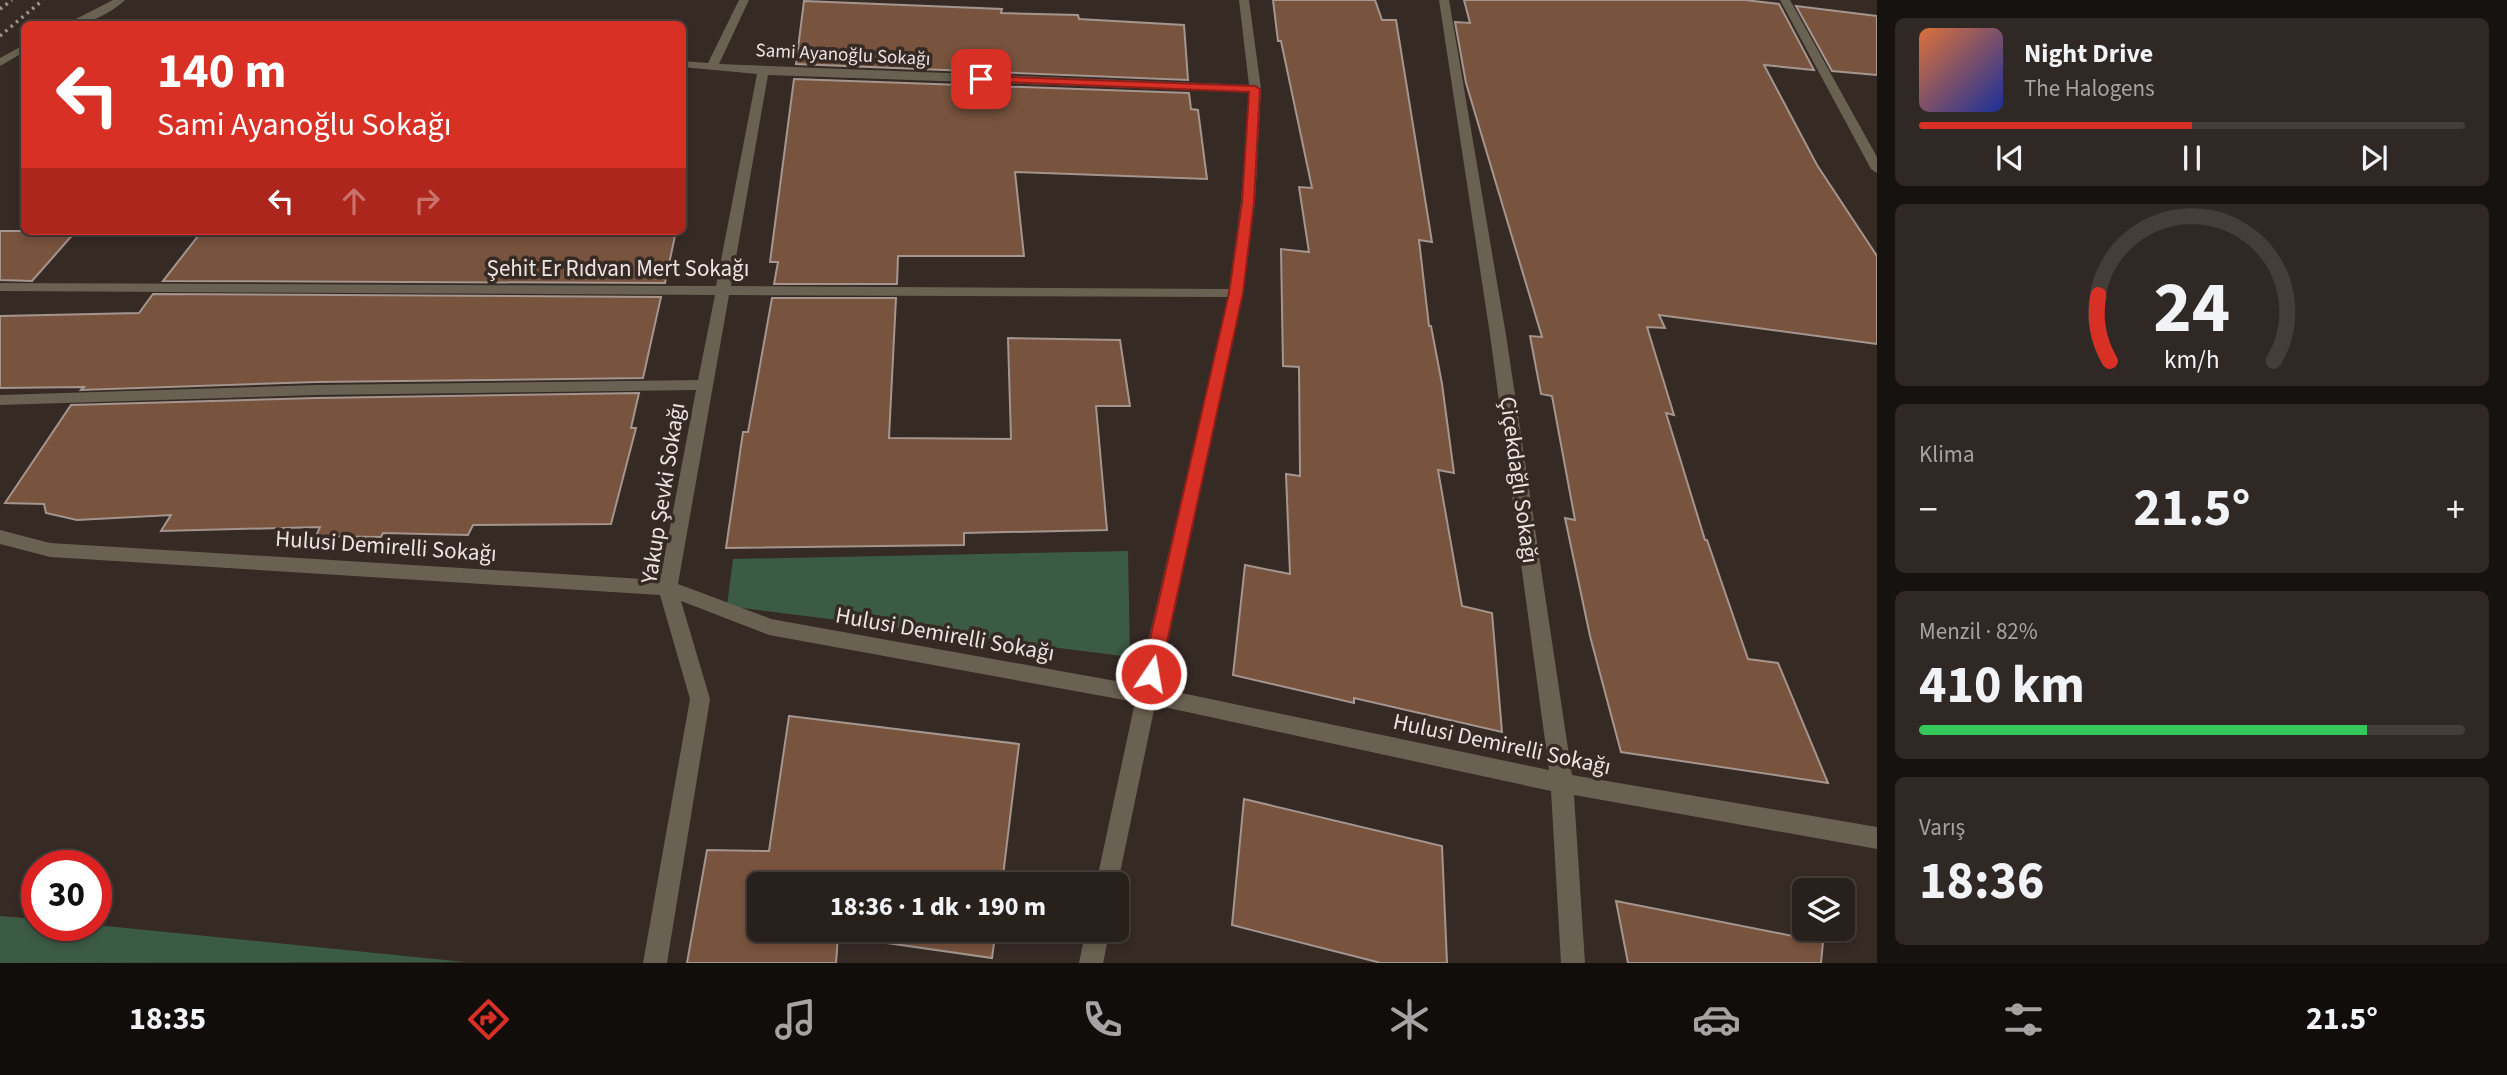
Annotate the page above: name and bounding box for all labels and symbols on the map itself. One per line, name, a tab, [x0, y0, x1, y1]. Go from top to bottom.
street label: Sami Ayanoğlu Sokağı	[755, 37, 931, 73]
pin	[951, 49, 1011, 109]
street label: Şehit Er Rıdvan Mert Sokağı	[487, 252, 749, 285]
street label: Çiçekdağlı Sokağı	[1491, 394, 1547, 566]
street label: Yakup Şevki Sokağı	[632, 400, 694, 587]
street label: Hulusi Demirelli Sokağı	[274, 522, 498, 570]
street label: Hulusi Demirelli Sokağı	[833, 598, 1057, 670]
position arrow	[1114, 637, 1188, 711]
street label: Hulusi Demirelli Sokağı	[1390, 705, 1614, 783]
speed limit sign: 30	[21, 850, 112, 941]

